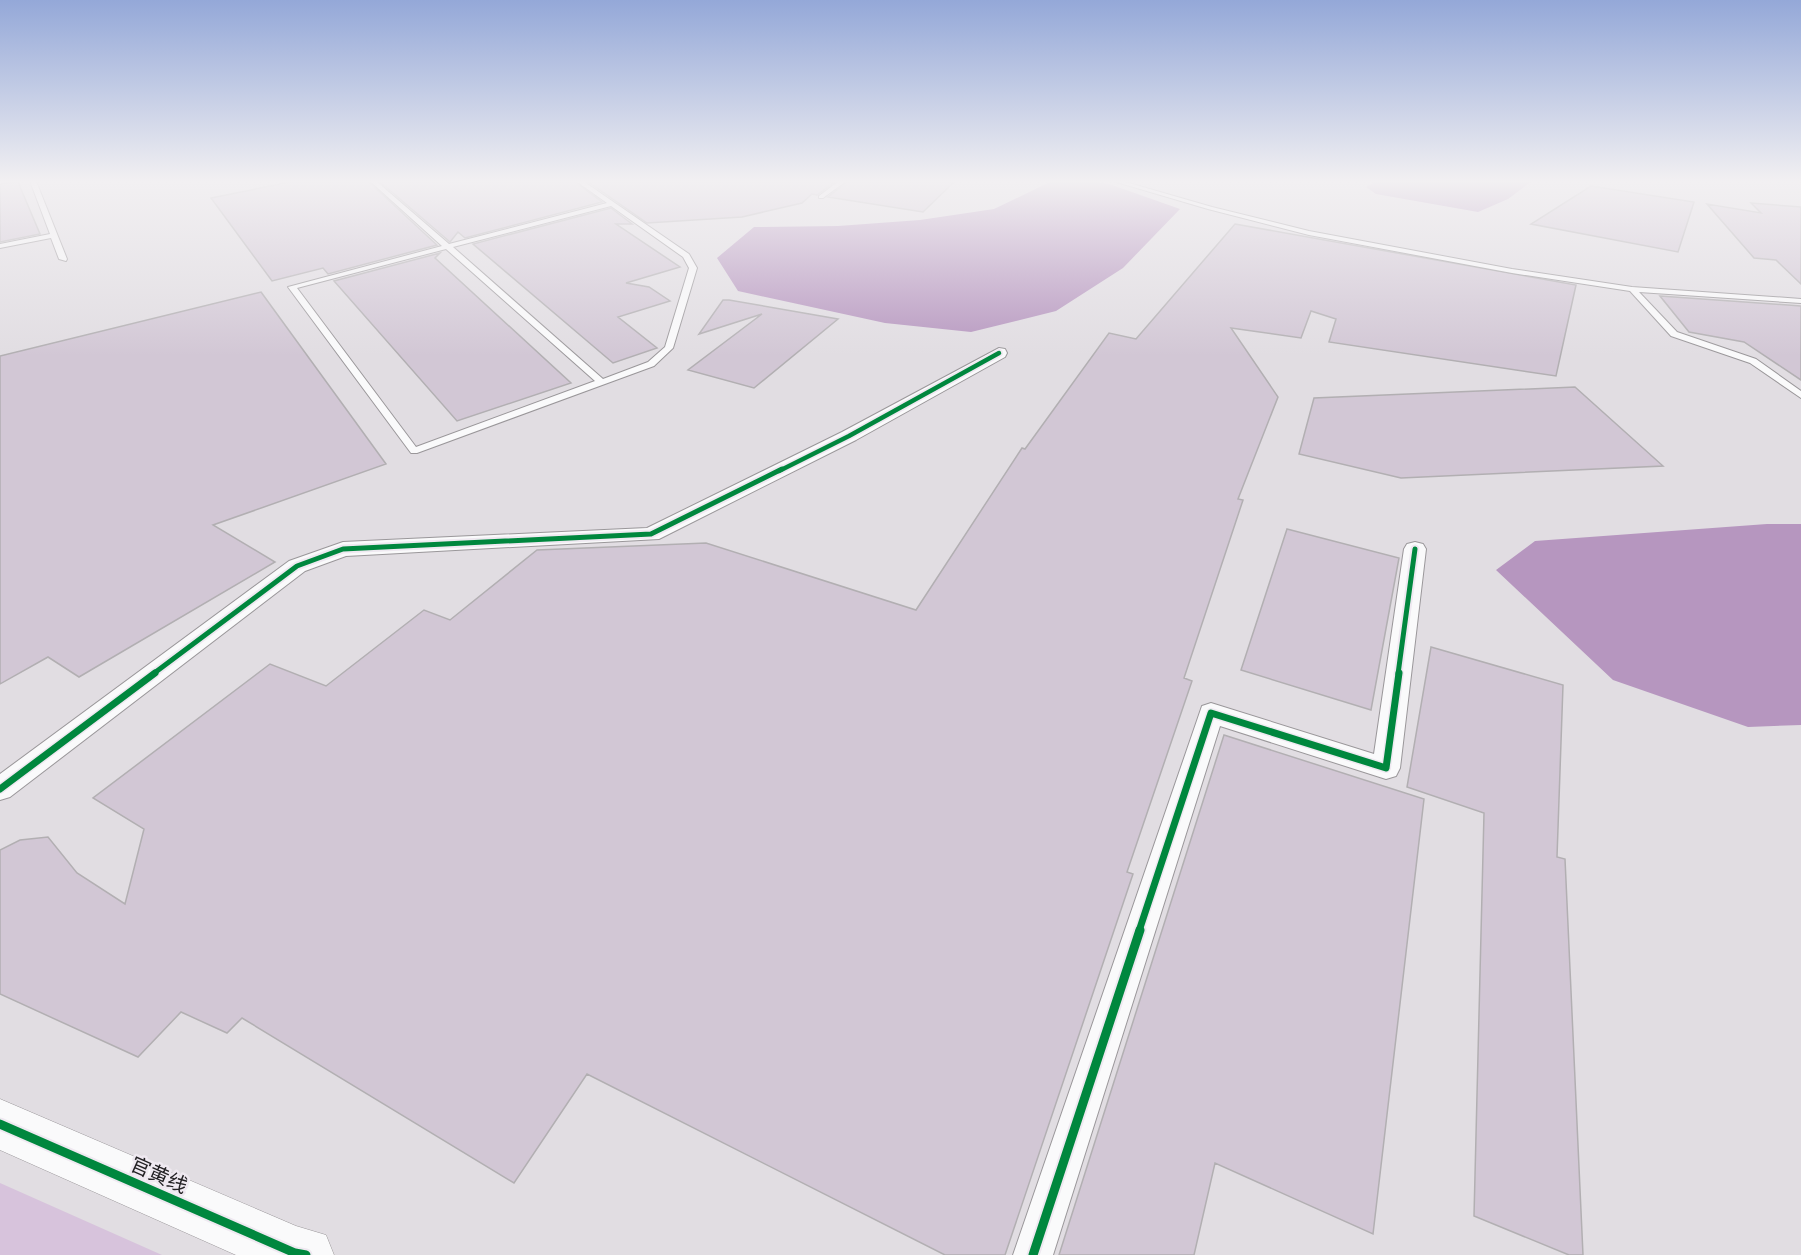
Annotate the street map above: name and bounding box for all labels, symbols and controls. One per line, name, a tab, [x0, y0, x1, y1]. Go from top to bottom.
street label: 官黄线	[127, 1152, 191, 1198]

